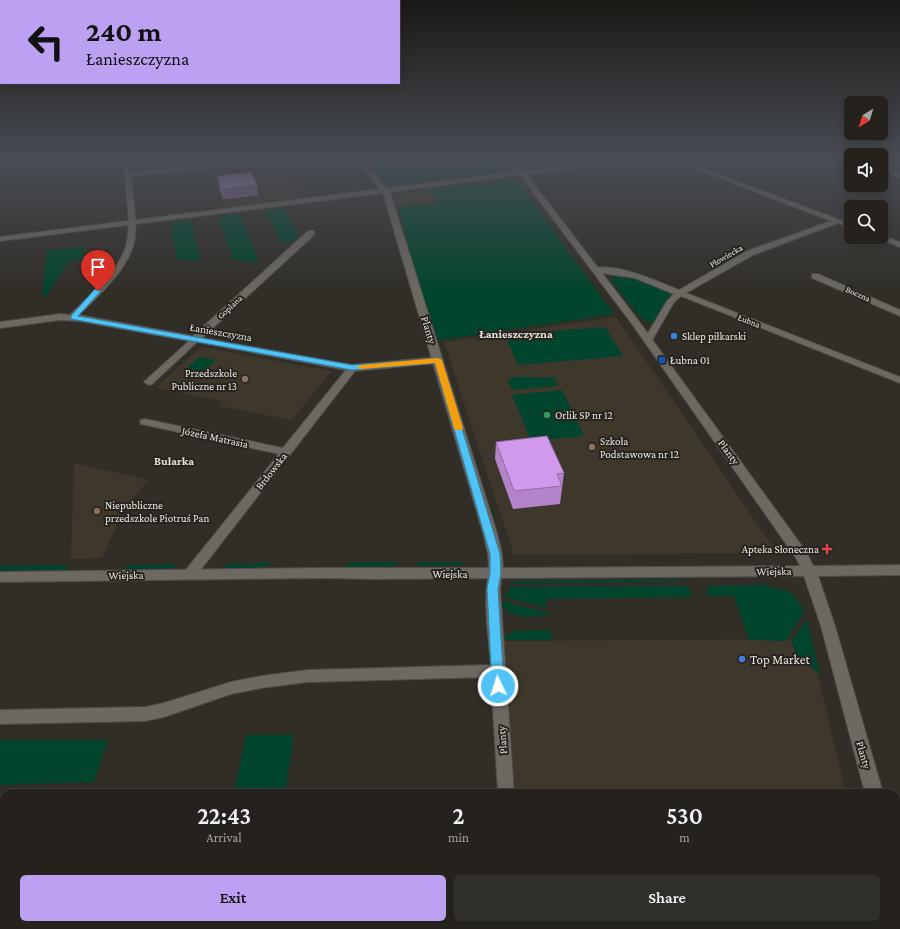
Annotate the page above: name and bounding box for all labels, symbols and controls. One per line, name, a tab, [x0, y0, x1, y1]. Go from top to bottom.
icon: left	[20, 16, 72, 68]
text: 240 m	[86, 16, 161, 47]
text: Łanieszczyzna	[86, 49, 189, 69]
north arrow	[844, 96, 888, 140]
map controls	[844, 96, 888, 244]
button: sound	[844, 148, 888, 192]
button: search	[844, 200, 888, 244]
street label: Płowiecka	[708, 243, 744, 269]
pin	[81, 250, 115, 291]
icon: arrive	[87, 256, 109, 278]
street label: Boczna	[844, 284, 872, 304]
street label: Goplana	[215, 293, 245, 321]
street label: Łubna	[737, 312, 761, 330]
street label: Planty	[418, 315, 439, 346]
street label: Łanieszczyzna	[189, 321, 253, 344]
district label: Łanieszczyzna	[479, 327, 553, 341]
place label: Sklep piłkarski	[682, 330, 746, 343]
marker: Sklep piłkarski	[669, 331, 679, 341]
place label: Łubna 01	[670, 354, 710, 366]
marker: Łubna 01	[657, 355, 667, 365]
place label: Przedszkole Publiczne nr 13	[171, 367, 237, 392]
marker: Przedszkole Publiczne nr 13	[240, 374, 250, 384]
place label: Orlik SP nr 12	[555, 409, 613, 421]
marker: Orlik SP nr 12	[542, 410, 552, 420]
street label: Józefa Matrasia	[180, 424, 249, 451]
place label: Szkoła Podstawowa nr 12	[600, 435, 679, 460]
street label: Planty	[715, 437, 743, 468]
marker: Szkoła Podstawowa nr 12	[587, 442, 597, 452]
street label: Brdowska	[253, 450, 289, 492]
district label: Bularka	[154, 454, 194, 468]
place label: Niepubliczne przedszkole Piotruś Pan	[105, 499, 209, 525]
marker: Niepubliczne przedszkole Piotruś Pan	[92, 506, 102, 516]
place label: Apteka Słoneczna	[742, 543, 819, 556]
marker: Apteka Słoneczna	[822, 544, 832, 554]
street label: Wiejska	[756, 565, 792, 578]
street label: Wiejska	[433, 568, 467, 581]
street label: Wiejska	[108, 569, 144, 582]
place label: Top Market	[750, 652, 810, 667]
marker: Top Market	[737, 654, 747, 664]
position arrow	[477, 665, 519, 707]
street label: Planty	[495, 725, 510, 754]
street label: Planty	[853, 740, 874, 771]
text: 22:43	[197, 802, 251, 829]
text: 2	[453, 802, 464, 829]
text: 530	[666, 802, 703, 829]
text: Arrival	[206, 830, 242, 845]
text: min	[448, 830, 469, 845]
text: m	[679, 830, 690, 845]
button: Exit	[20, 875, 446, 921]
button: Share	[454, 875, 880, 921]

